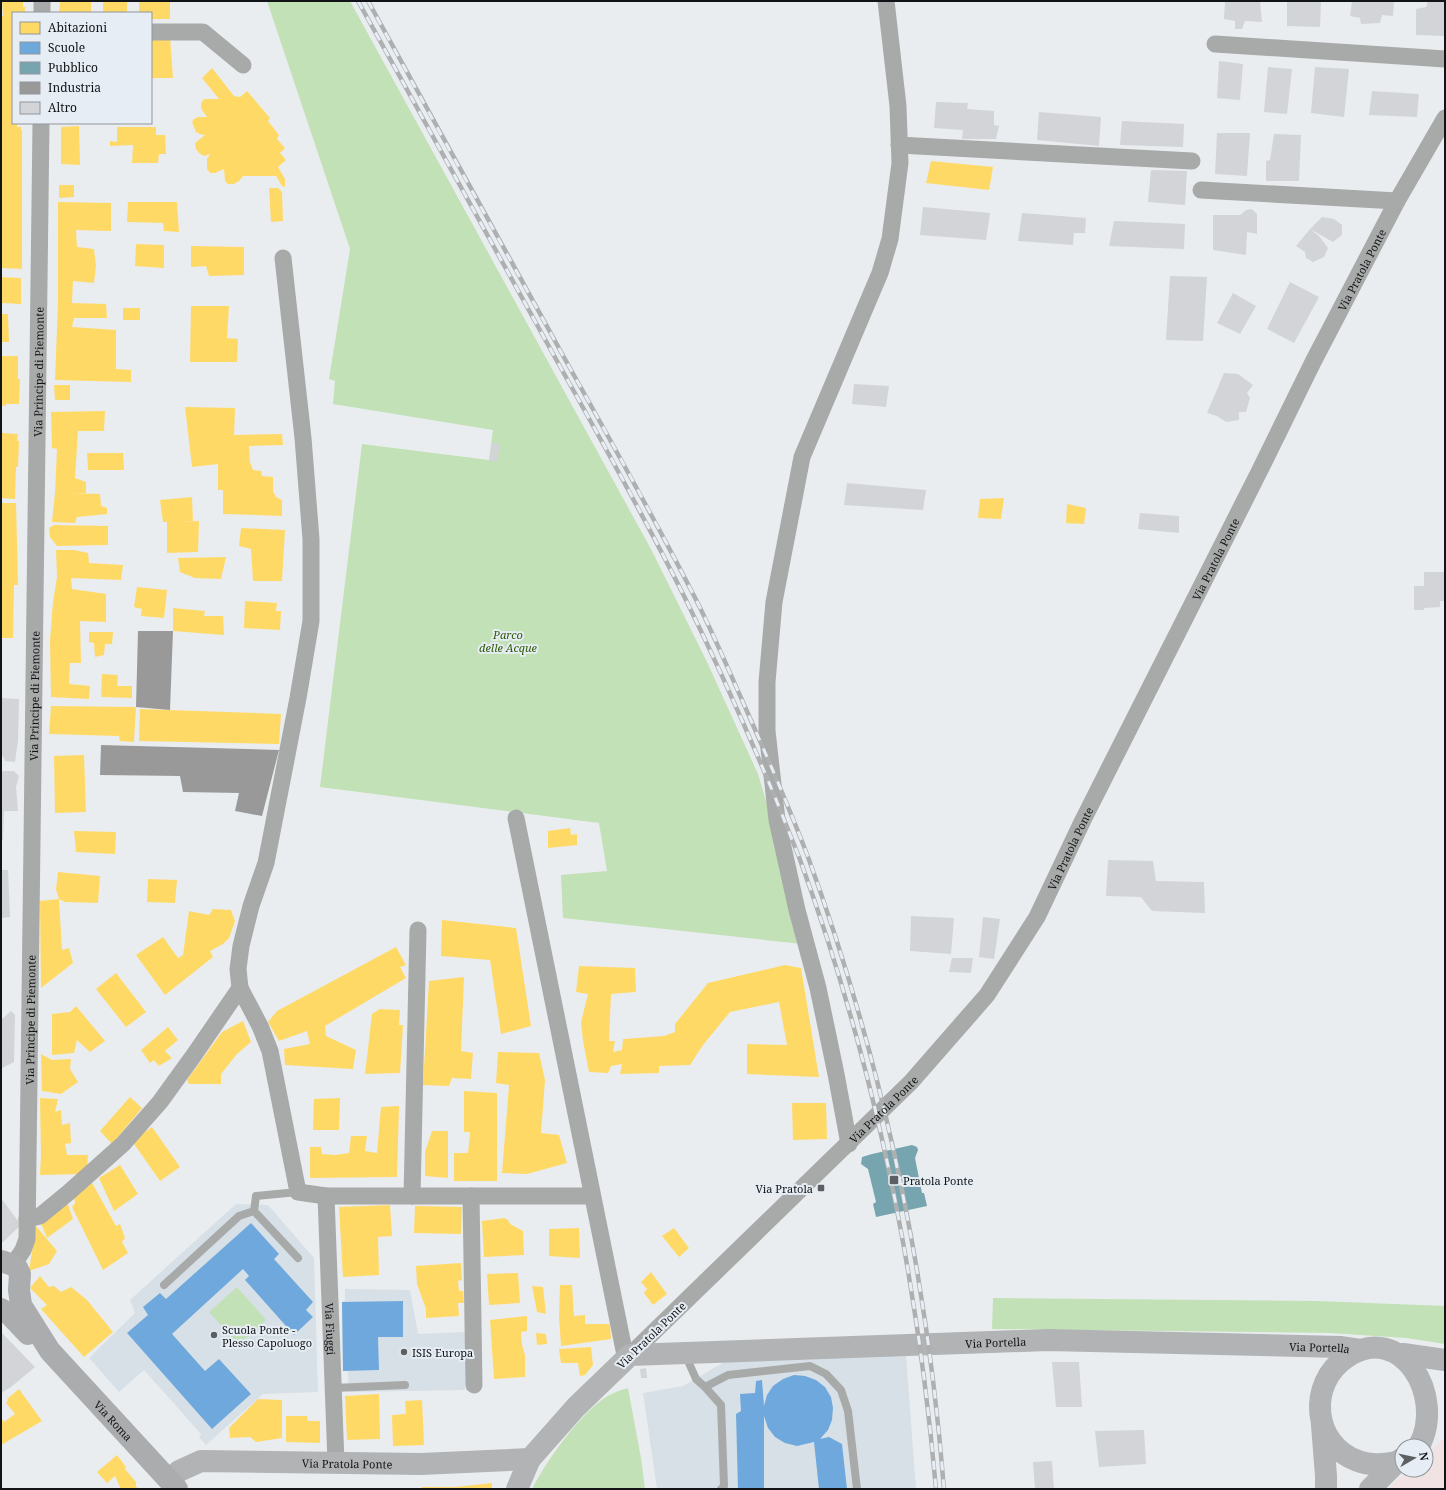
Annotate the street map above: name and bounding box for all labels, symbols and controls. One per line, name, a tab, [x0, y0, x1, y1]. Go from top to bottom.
legend	[12, 12, 152, 124]
text: Abitazioni	[48, 19, 107, 36]
text: Scuole	[48, 39, 85, 56]
text: Pubblico	[48, 59, 98, 76]
text: Industria	[48, 79, 101, 96]
text: Altro	[48, 99, 77, 116]
street label: Via Pratola Ponte	[1334, 226, 1389, 313]
street label: Via Principe di Piemonte	[30, 307, 46, 437]
street label: Via Pratola Ponte	[1188, 515, 1242, 603]
park label: Parco delle Acque	[479, 627, 537, 655]
street label: Via Principe di Piemonte	[26, 631, 42, 761]
street label: Via Pratola Ponte	[1043, 804, 1096, 892]
street label: Via Principe di Piemonte	[21, 955, 38, 1085]
street label: Via Pratola Ponte	[846, 1072, 921, 1146]
place label: Pratola Ponte	[903, 1173, 973, 1188]
marker: Pratola Ponte	[888, 1174, 900, 1186]
place label: Via Pratola	[755, 1181, 813, 1196]
marker: Via Pratola	[816, 1183, 826, 1193]
street label: Via Pratola Ponte	[613, 1298, 689, 1372]
street label: Via Fiuggi	[323, 1302, 339, 1356]
place label: Scuola Ponte - Plesso Capoluogo	[222, 1322, 312, 1350]
marker: Scuola Ponte - Plesso Capoluogo	[209, 1330, 219, 1340]
street label: Via Portella	[965, 1333, 1026, 1350]
street label: Via Portella	[1289, 1338, 1351, 1356]
place label: ISIS Europa	[412, 1345, 473, 1360]
marker: ISIS Europa	[399, 1347, 409, 1357]
street label: Via Roma	[91, 1397, 136, 1444]
north arrow	[1394, 1438, 1434, 1478]
text: N	[1416, 1451, 1433, 1462]
street label: Via Pratola Ponte	[302, 1455, 393, 1471]

